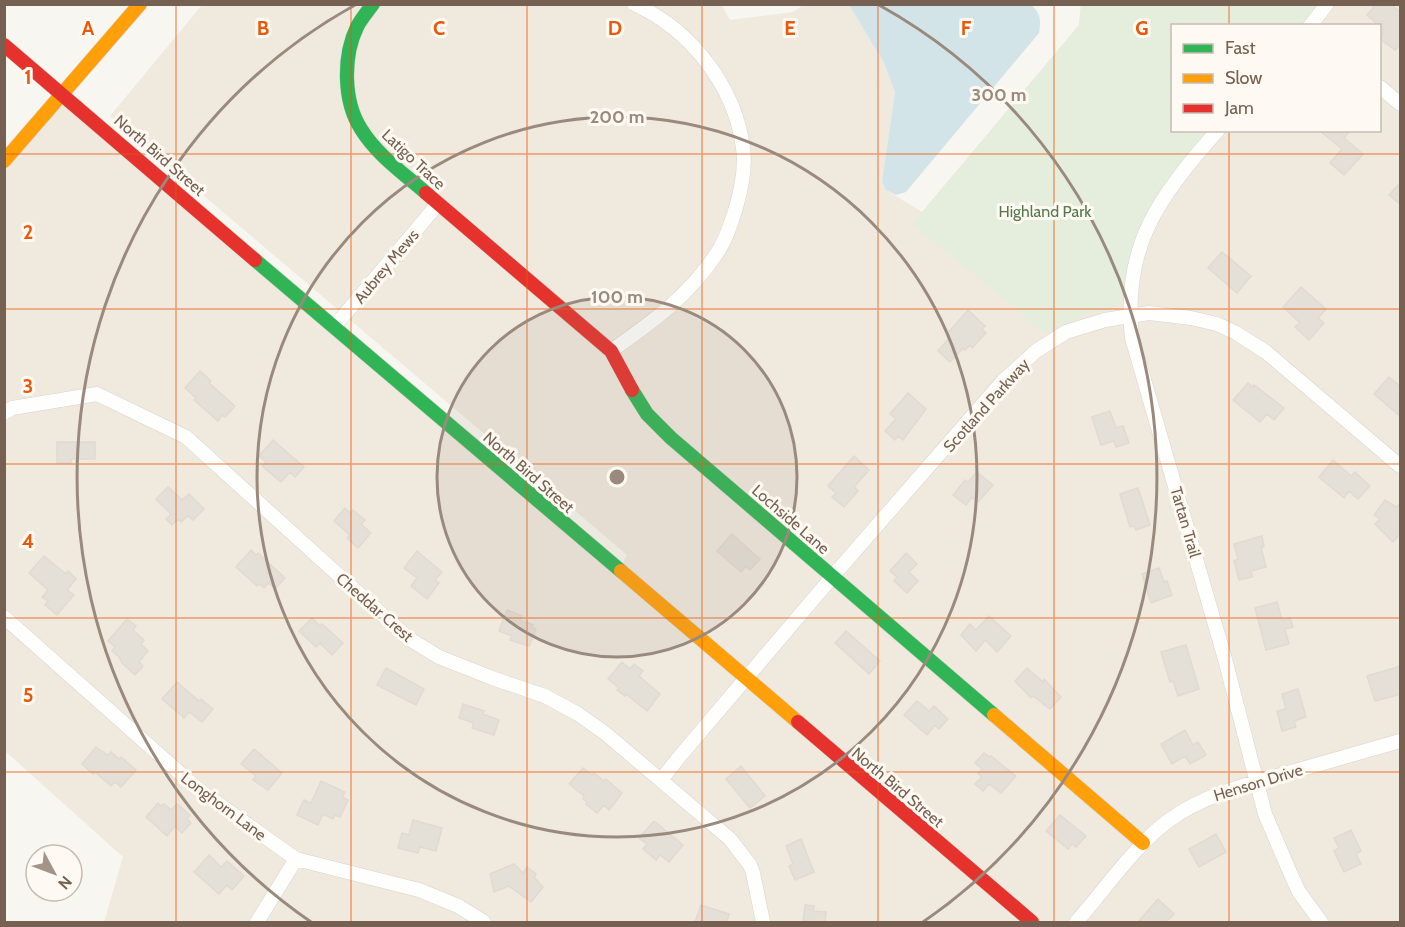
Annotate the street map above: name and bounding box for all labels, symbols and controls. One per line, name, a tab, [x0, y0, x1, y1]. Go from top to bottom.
text: A	[82, 16, 95, 40]
text: B	[257, 16, 269, 40]
text: C	[433, 16, 445, 40]
text: D	[608, 16, 622, 40]
text: E	[784, 16, 796, 40]
text: F	[961, 16, 972, 40]
text: G	[1135, 16, 1149, 40]
legend	[1171, 24, 1381, 132]
text: Fast	[1225, 37, 1256, 59]
text: 1	[24, 65, 32, 89]
text: Slow	[1225, 67, 1262, 89]
text: 300 m	[972, 84, 1026, 106]
text: Jam	[1224, 97, 1254, 119]
text: 200 m	[590, 106, 644, 128]
street label: North Bird Street	[110, 111, 209, 200]
street label: Latigo Trace	[378, 125, 449, 194]
park label: Highland Park	[999, 202, 1092, 221]
text: 2	[23, 220, 33, 244]
street label: Aubrey Mews	[350, 225, 423, 307]
text: 100 m	[591, 286, 643, 308]
street label: Scotland Parkway	[939, 355, 1033, 456]
text: 3	[23, 374, 33, 398]
street label: North Bird Street	[479, 428, 578, 517]
centre of rings	[607, 467, 627, 487]
street label: Lochside Lane	[748, 481, 833, 558]
street label: Tartan Trail	[1166, 485, 1205, 560]
text: 4	[22, 529, 34, 553]
street label: Cheddar Crest	[332, 569, 417, 646]
text: 5	[23, 683, 33, 707]
street label: North Bird Street	[848, 744, 948, 832]
street label: Henson Drive	[1211, 760, 1305, 805]
street label: Longhorn Lane	[177, 768, 270, 845]
north arrow	[24, 843, 84, 903]
text: N	[54, 872, 76, 893]

